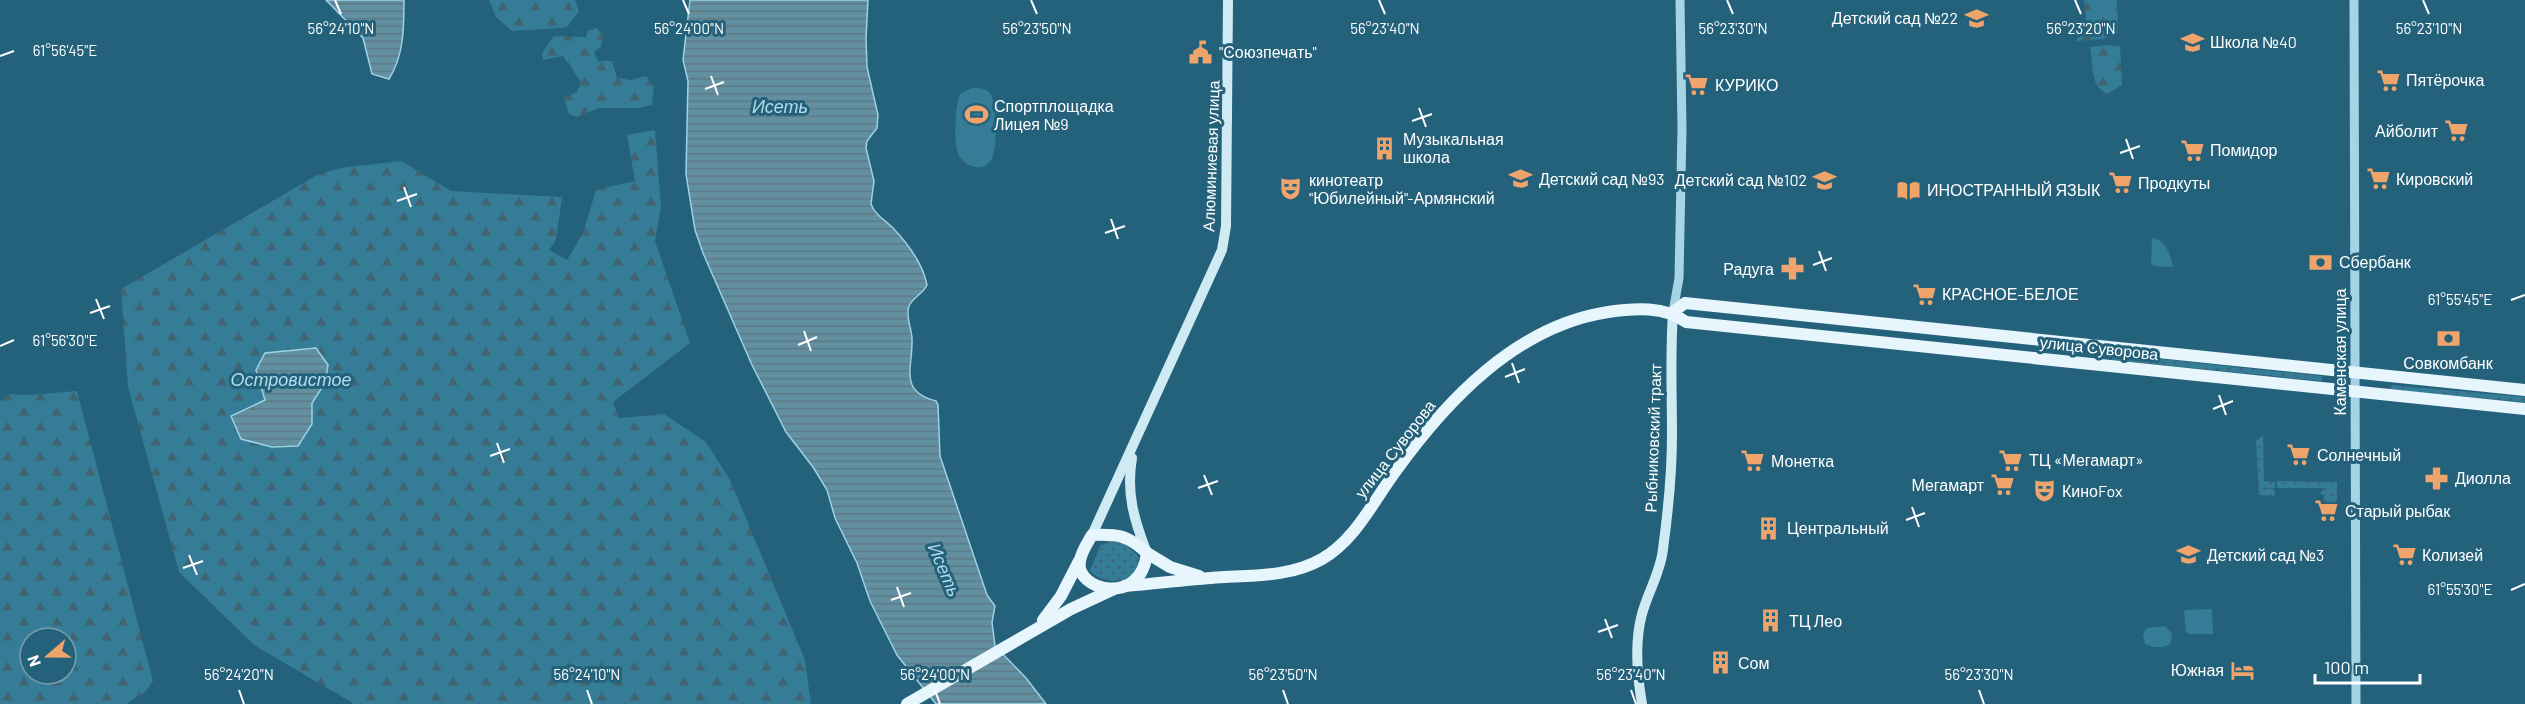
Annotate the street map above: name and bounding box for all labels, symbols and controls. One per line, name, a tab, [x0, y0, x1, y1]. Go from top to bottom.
school or university icon: Детский сад №22	[1963, 5, 1989, 31]
place label: Детский сад №22	[1832, 8, 1958, 27]
text: 56°24'10"N	[307, 19, 375, 37]
text: 56°24'00"N	[654, 19, 724, 37]
text: 56°23'50"N	[1002, 19, 1072, 37]
text: 56°23'40"N	[1350, 19, 1420, 37]
text: 56°23'30"N	[1698, 19, 1768, 37]
text: 56°23'20"N	[2046, 19, 2116, 37]
text: 56°23'10"N	[2396, 19, 2462, 37]
school or university icon: Школа №40	[2179, 29, 2205, 55]
place label: Школа №40	[2210, 32, 2297, 51]
public building icon: "Союзпечать"	[1188, 39, 1214, 65]
text: 61°56'45"E	[33, 41, 97, 59]
place label: "Союзпечать"	[1219, 42, 1317, 61]
supermarket icon: Пятёрочка	[2375, 67, 2401, 93]
place label: Пятёрочка	[2406, 70, 2485, 89]
supermarket icon: КУРИКО	[1684, 72, 1710, 98]
place label: КУРИКО	[1715, 75, 1778, 94]
street label: Алюминиевая улица	[1198, 80, 1223, 232]
water label: Исеть	[752, 95, 808, 117]
place label: Спортплощадка Лицея №9	[994, 96, 1114, 133]
sports icon: Спортплощадка Лицея №9	[963, 102, 989, 128]
supermarket icon: Айболит	[2443, 118, 2469, 144]
place label: Айболит	[2375, 121, 2439, 140]
place label: Музыкальная школа	[1403, 129, 1504, 166]
building icon: Музыкальная школа	[1372, 135, 1398, 161]
supermarket icon: Помидор	[2179, 137, 2205, 163]
place label: Помидор	[2210, 140, 2278, 159]
school or university icon: Детский сад №93	[1508, 166, 1534, 192]
supermarket icon: Кировский	[2365, 166, 2391, 192]
school or university icon: Детский сад №102	[1812, 167, 1838, 193]
place label: Детский сад №93	[1539, 169, 1665, 188]
place label: Кировский	[2396, 169, 2473, 188]
place label: кинотеатр "Юбилейный"-Армянский	[1309, 170, 1495, 207]
place label: Детский сад №102	[1675, 170, 1807, 189]
supermarket icon: Продкуты	[2107, 170, 2133, 196]
place label: Продкуты	[2138, 173, 2210, 192]
theatre icon: кинотеатр "Юбилейный"-Армянский	[1278, 176, 1304, 202]
library icon: ИНОСТРАННЫЙ ЯЗЫК	[1896, 177, 1922, 203]
place label: ИНОСТРАННЫЙ ЯЗЫК	[1927, 180, 2101, 199]
bank icon: Сбербанк	[2308, 249, 2334, 275]
place label: Сбербанк	[2339, 252, 2412, 271]
pharmacy icon: Радуга	[1779, 256, 1805, 282]
place label: Радуга	[1723, 259, 1774, 278]
supermarket icon: КРАСНОЕ-БЕЛОЕ	[1911, 281, 1937, 307]
place label: КРАСНОЕ-БЕЛОЕ	[1942, 284, 2079, 303]
street label: Каменская улица	[2330, 288, 2349, 416]
text: 61°55'45"E	[2428, 290, 2492, 308]
bank icon: Совкомбанк	[2435, 325, 2461, 351]
text: 61°56'30"E	[32, 331, 98, 349]
street label: улица Суворова	[2039, 332, 2159, 363]
place label: Совкомбанк	[2403, 353, 2494, 372]
street label: Рыбниковский тракт	[1640, 362, 1665, 513]
water label: Островистое	[230, 368, 352, 390]
street label: улица Суворова	[1350, 396, 1439, 501]
supermarket icon: Солнечный	[2286, 442, 2312, 468]
place label: Солнечный	[2317, 445, 2401, 464]
supermarket icon: ТЦ «Мегамарт»	[1998, 447, 2024, 473]
supermarket icon: Монетка	[1740, 448, 1766, 474]
place label: ТЦ «Мегамарт»	[2029, 450, 2144, 469]
place label: Монетка	[1771, 451, 1834, 470]
pharmacy icon: Диолла	[2424, 465, 2450, 491]
place label: Диолла	[2455, 468, 2511, 487]
supermarket icon: Мегамарт	[1989, 472, 2015, 498]
place label: Мегамарт	[1911, 475, 1985, 494]
theatre icon: КиноFox	[2031, 478, 2057, 504]
place label: КиноFox	[2062, 481, 2123, 500]
supermarket icon: Старый рыбак	[2314, 498, 2340, 524]
place label: Старый рыбак	[2345, 501, 2451, 520]
building icon: Центральный	[1756, 515, 1782, 541]
place label: Центральный	[1787, 518, 1889, 537]
water label: Исеть	[924, 539, 966, 600]
school or university icon: Детский сад №3	[2176, 542, 2202, 568]
supermarket icon: Колизей	[2391, 542, 2417, 568]
place label: Детский сад №3	[2207, 545, 2324, 564]
place label: Колизей	[2422, 545, 2483, 564]
text: 61°55'30"E	[2427, 580, 2493, 598]
building icon: ТЦ Лео	[1758, 608, 1784, 634]
place label: ТЦ Лео	[1789, 611, 1842, 630]
north arrow	[18, 626, 78, 686]
scale bar	[2315, 647, 2420, 685]
building icon: Сом	[1707, 650, 1733, 676]
text: N	[23, 653, 44, 670]
place label: Сом	[1738, 653, 1769, 672]
text: 100 m	[2324, 656, 2369, 678]
hotel icon: Южная	[2229, 657, 2255, 683]
place label: Южная	[2171, 660, 2224, 679]
text: 56°24'20"N	[204, 665, 274, 683]
text: 56°24'10"N	[553, 665, 621, 683]
text: 56°24'00"N	[900, 665, 970, 683]
text: 56°23'50"N	[1248, 665, 1318, 683]
text: 56°23'40"N	[1596, 665, 1666, 683]
text: 56°23'30"N	[1944, 665, 2014, 683]

